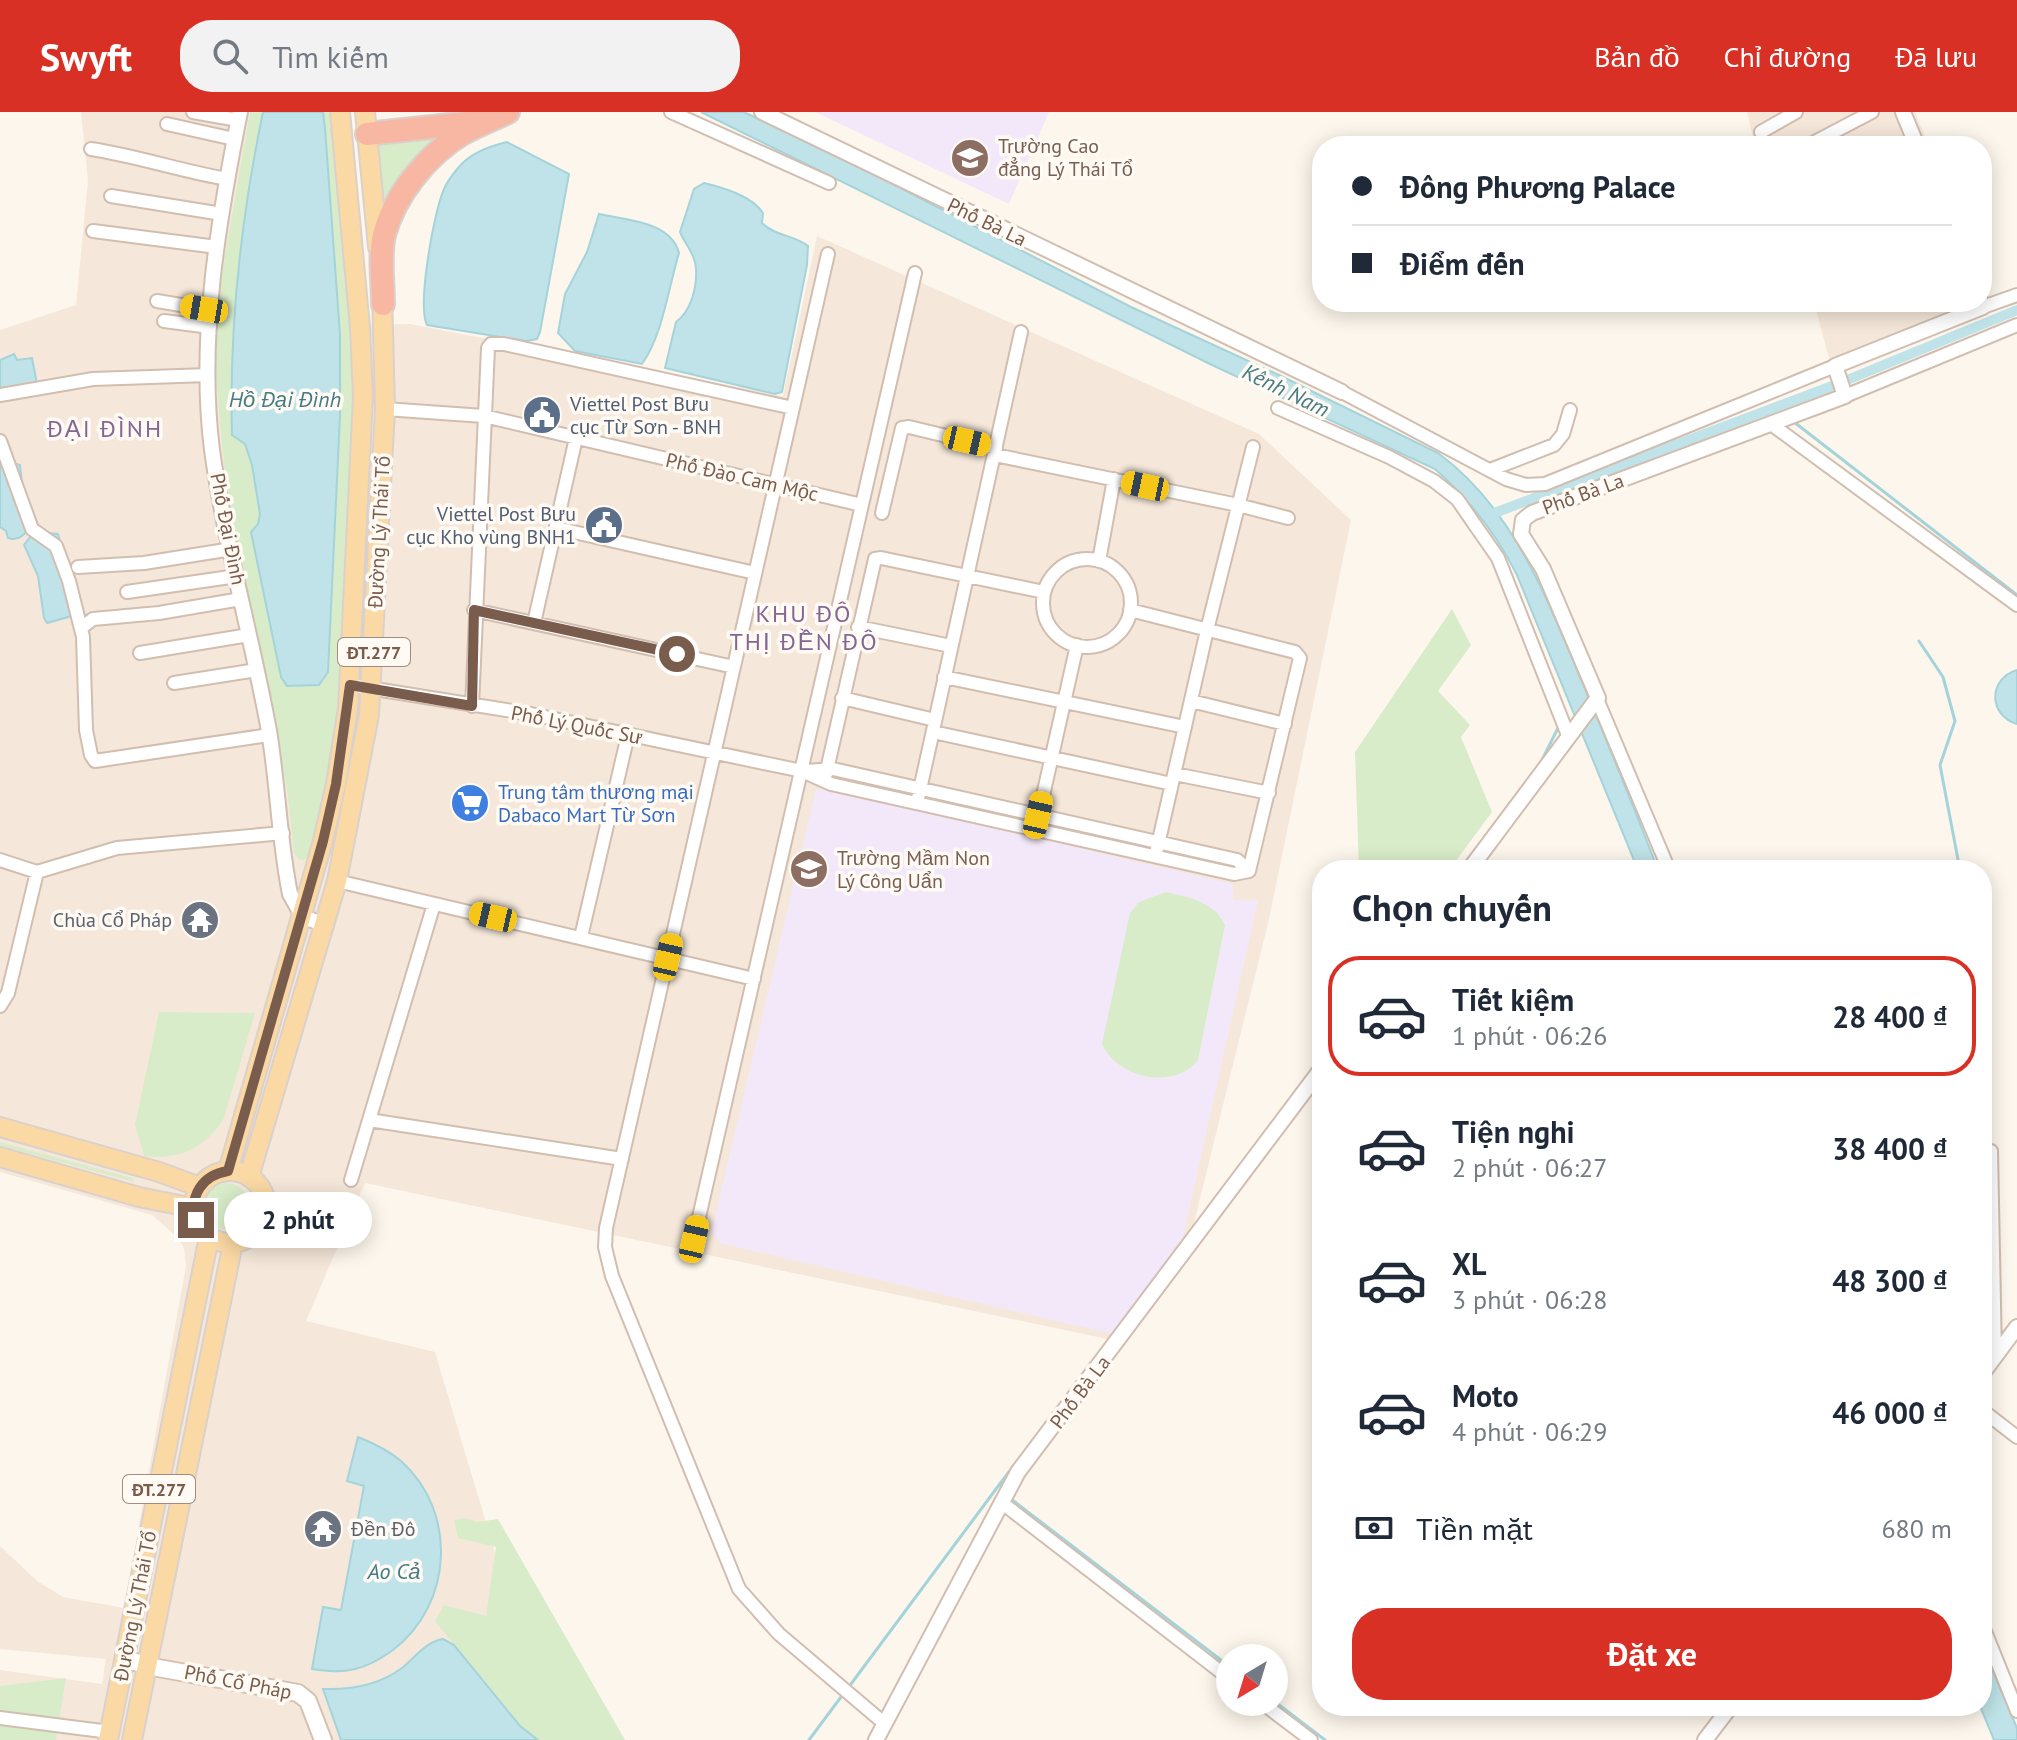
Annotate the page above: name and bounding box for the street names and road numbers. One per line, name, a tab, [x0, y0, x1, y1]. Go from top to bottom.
street label: Phố Bà La	[943, 192, 1031, 252]
street label: Phố Đào Cam Mộc	[663, 447, 821, 507]
street label: Đường Lý Thái Tổ	[362, 455, 396, 610]
street label: Phố Bà La	[1539, 467, 1627, 521]
street label: Phố Đại Đình	[204, 471, 252, 587]
road number: ĐT.277	[338, 638, 410, 666]
street label: Phố Lý Quốc Sư	[509, 699, 645, 751]
street label: Phố Bà La	[1044, 1350, 1116, 1434]
road number: ĐT.277	[123, 1475, 195, 1503]
street label: Đường Lý Thái Tổ	[107, 1529, 162, 1684]
street label: Phố Cổ Pháp	[182, 1659, 294, 1705]

